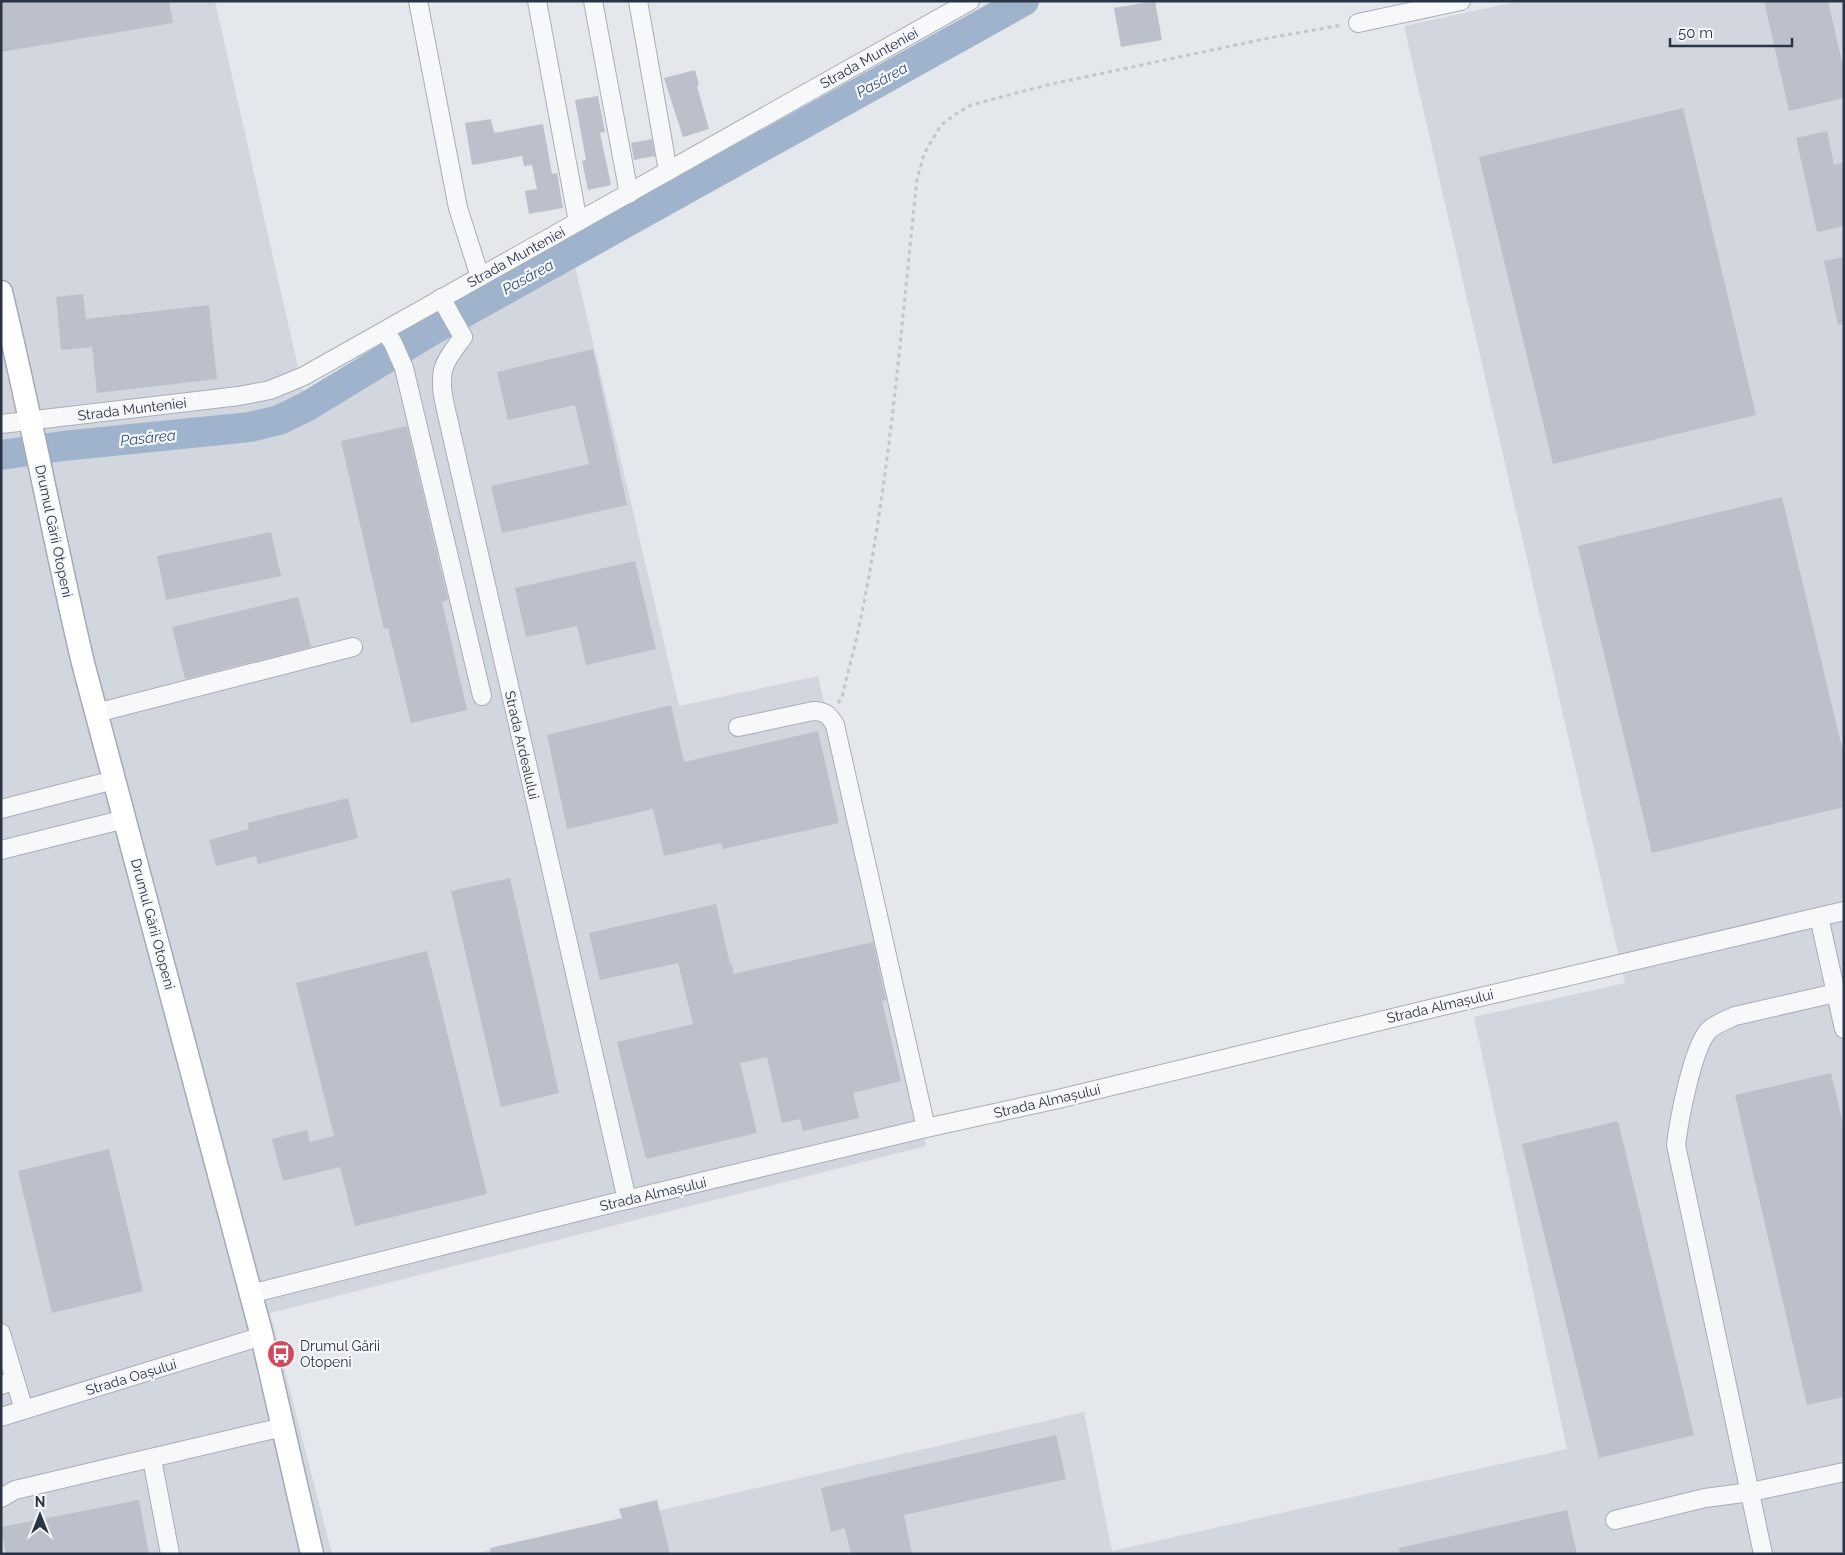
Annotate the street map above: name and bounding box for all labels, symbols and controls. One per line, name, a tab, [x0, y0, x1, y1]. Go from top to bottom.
scale bar	[1670, 15, 1792, 47]
street label: Strada Munteniei	[817, 24, 921, 92]
text: 50 m	[1678, 24, 1713, 42]
water label: Pasărea	[853, 59, 911, 101]
street label: Strada Munteniei	[464, 223, 568, 291]
water label: Pasărea	[499, 256, 557, 298]
street label: Strada Munteniei	[77, 394, 187, 424]
water label: Pasărea	[119, 426, 177, 450]
street label: Drumul Gării Otopeni	[32, 463, 76, 599]
street label: Strada Ardealului	[502, 689, 542, 801]
street label: Drumul Gării Otopeni	[128, 857, 178, 991]
street label: Strada Almașului	[1385, 986, 1495, 1026]
street label: Strada Almașului	[992, 1081, 1102, 1121]
street label: Strada Almașului	[598, 1174, 708, 1214]
place label: Drumul Gării Otopeni	[300, 1338, 380, 1370]
bus stop icon: Drumul Gării Otopeni	[266, 1339, 296, 1369]
street label: Strada Oașului	[84, 1356, 178, 1398]
north arrow	[15, 1490, 65, 1540]
text: N	[35, 1494, 45, 1510]

